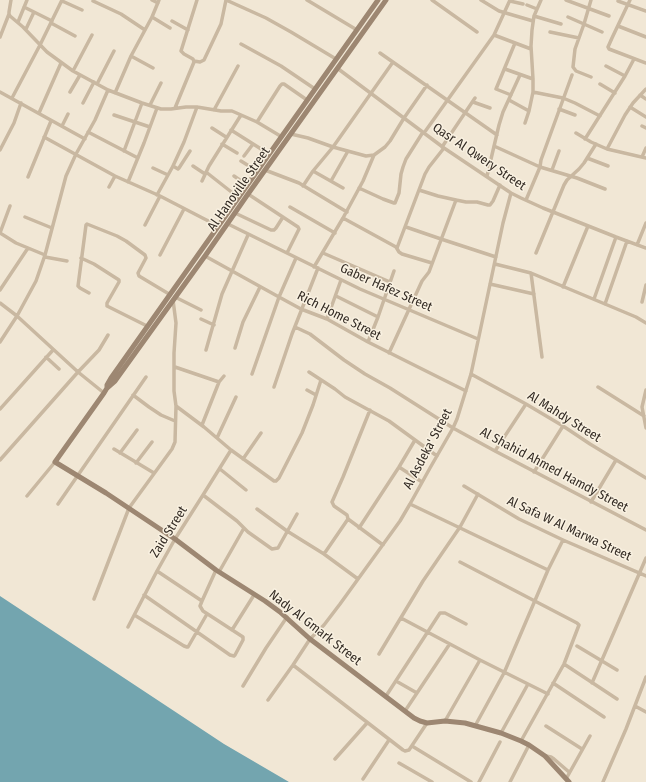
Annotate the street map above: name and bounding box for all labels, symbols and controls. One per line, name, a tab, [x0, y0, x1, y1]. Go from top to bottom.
street label: Qasr Al Qwery Street	[429, 120, 529, 194]
street label: Al Hanoville Street	[204, 144, 274, 234]
street label: Gaber Hafez Street	[337, 261, 435, 315]
street label: Rich Home Street	[294, 288, 384, 344]
street label: Al Mahdy Street	[524, 388, 604, 446]
street label: Al Asdeka' Street	[400, 406, 456, 492]
street label: Al Shahid Ahmed Hamdy Street	[477, 424, 631, 516]
street label: Al Safa W Al Marwa Street	[504, 493, 634, 565]
street label: Zaid Street	[147, 503, 191, 561]
street label: Nady Al Gmark Street	[266, 587, 364, 669]

